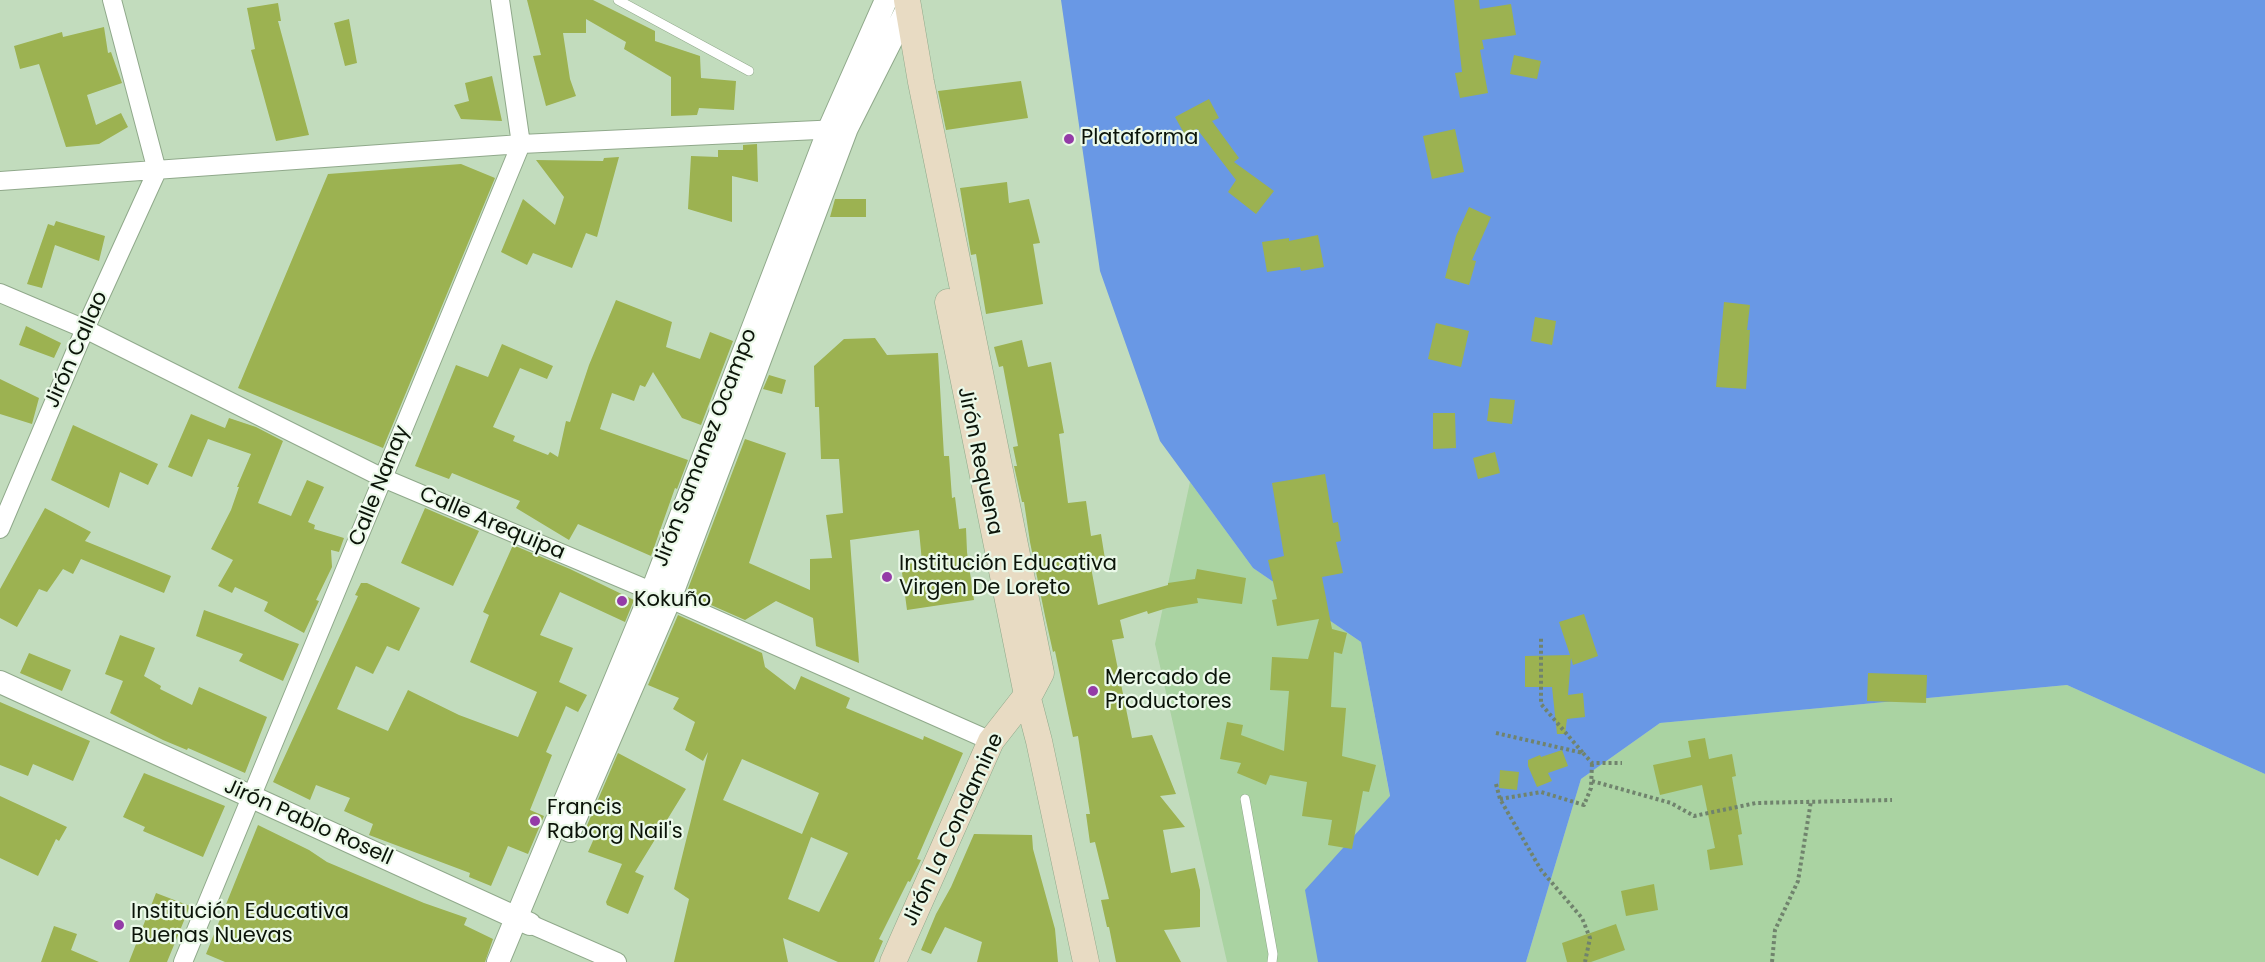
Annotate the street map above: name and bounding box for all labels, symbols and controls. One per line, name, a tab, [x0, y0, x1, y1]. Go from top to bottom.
place label: Plataforma	[1081, 126, 1198, 152]
marker: Plataforma	[1062, 132, 1076, 146]
street label: Jirón Callao	[40, 288, 114, 412]
street label: Jirón Samanez Ocampo	[649, 325, 763, 571]
street label: Jirón Requena	[951, 385, 1007, 537]
street label: Calle Nanay	[344, 422, 416, 550]
street label: Calle Arequipa	[415, 482, 569, 566]
place label: Institución Educativa Virgen De Loreto	[899, 552, 1117, 602]
marker: Institución Educativa Virgen De Loreto	[880, 570, 894, 584]
place label: Kokuño	[634, 588, 711, 614]
marker: Kokuño	[615, 594, 629, 608]
place label: Mercado de Productores	[1105, 666, 1232, 716]
marker: Mercado de Productores	[1086, 684, 1100, 698]
street label: Jirón La Condamine	[898, 729, 1010, 931]
street label: Jirón Pablo Rosell	[220, 774, 396, 872]
place label: Francis Raborg Nail's	[547, 796, 683, 846]
marker: Francis Raborg Nail's	[528, 814, 542, 828]
place label: Institución Educativa Buenas Nuevas	[131, 900, 349, 950]
marker: Institución Educativa Buenas Nuevas	[112, 918, 126, 932]

